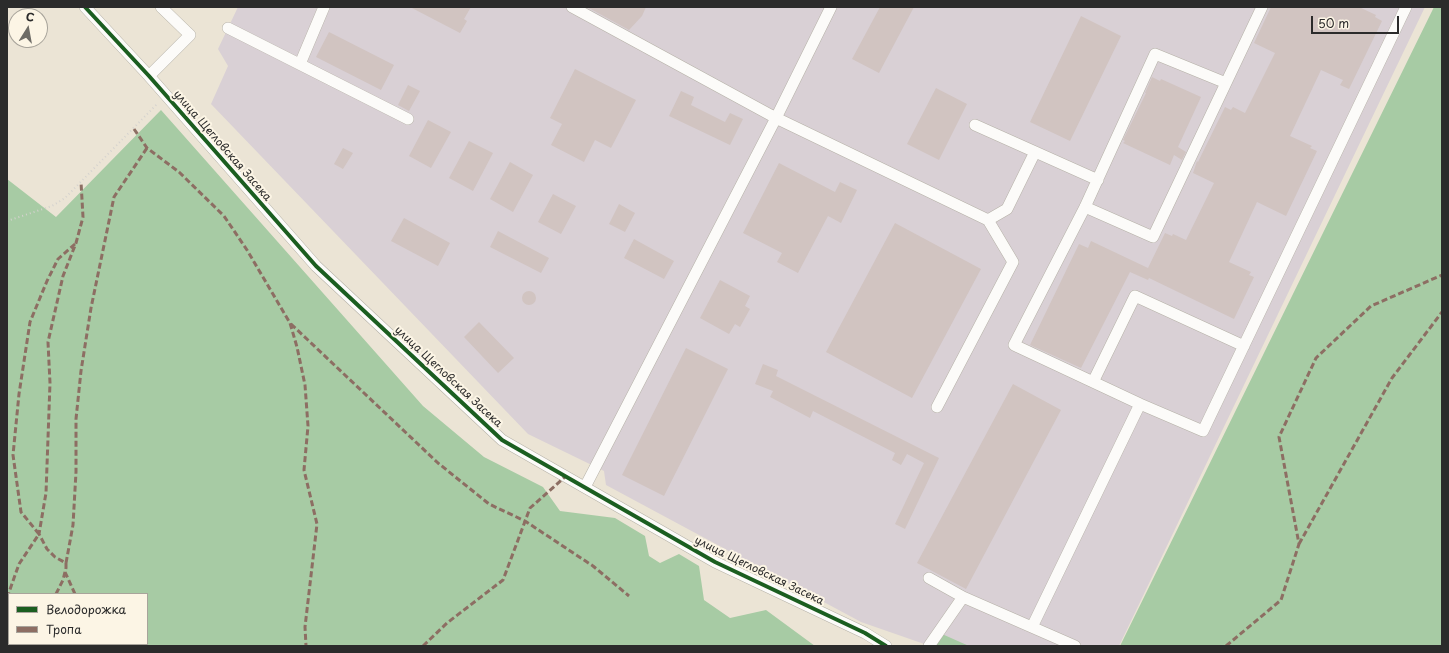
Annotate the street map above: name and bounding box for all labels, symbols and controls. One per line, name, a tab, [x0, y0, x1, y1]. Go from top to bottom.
north arrow	[8, 8, 48, 48]
text: С	[25, 8, 36, 26]
scale bar	[1313, 8, 1401, 34]
text: 50 m	[1318, 14, 1349, 32]
street label: улица Щегловская Засека	[170, 88, 274, 204]
street label: улица Щегловская Засека	[391, 324, 505, 430]
street label: улица Щегловская Засека	[692, 534, 826, 608]
legend	[8, 593, 148, 645]
text: Велодорожка	[46, 600, 126, 618]
text: Тропа	[46, 620, 82, 638]

